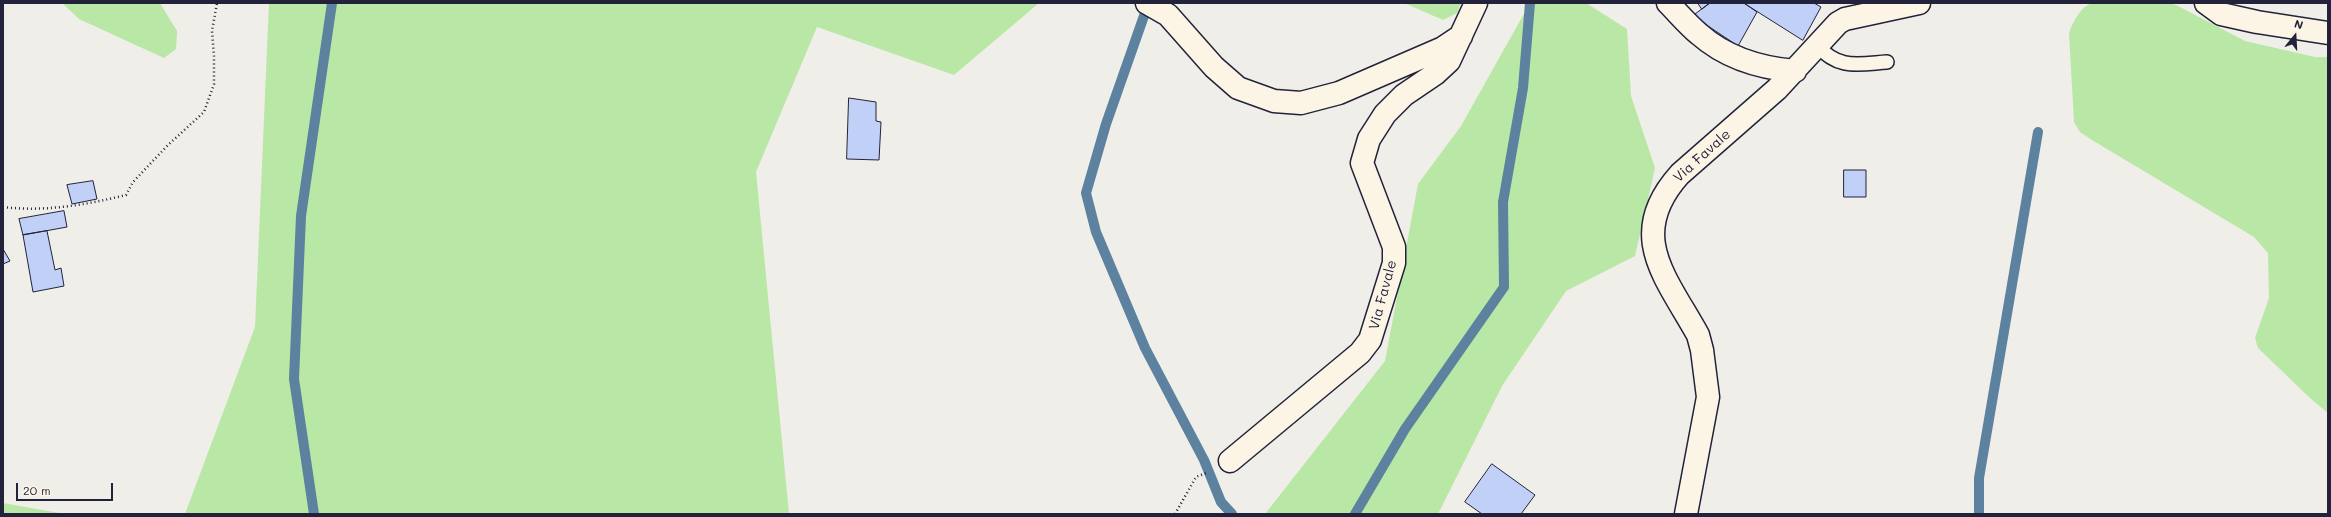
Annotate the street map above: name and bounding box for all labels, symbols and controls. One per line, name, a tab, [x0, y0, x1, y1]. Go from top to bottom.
north arrow	[2275, 16, 2315, 56]
text: N	[2293, 16, 2305, 33]
street label: Via Favale	[1670, 126, 1734, 186]
street label: Via Favale	[1366, 258, 1400, 332]
scale bar	[18, 475, 115, 501]
text: 20 m	[23, 482, 51, 498]

